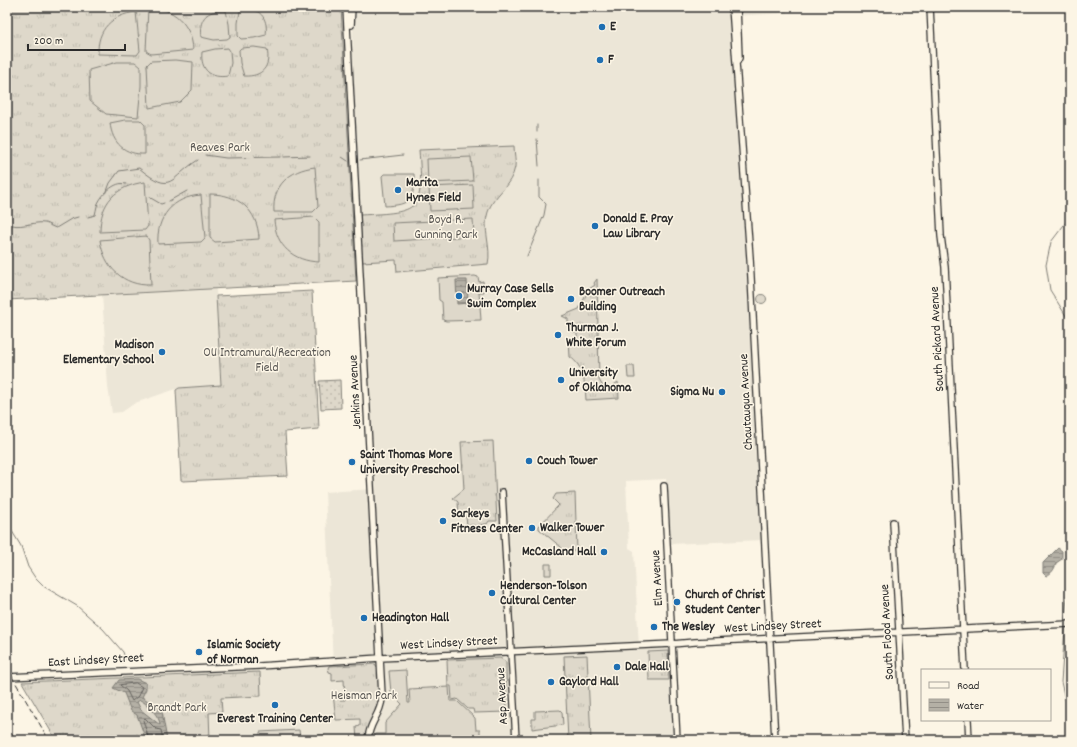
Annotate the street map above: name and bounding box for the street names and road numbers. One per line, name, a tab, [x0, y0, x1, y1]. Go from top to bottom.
street label: South Pickard Avenue	[926, 286, 950, 392]
street label: Chautauqua Avenue	[735, 353, 759, 451]
street label: Jenkins Avenue	[345, 354, 367, 430]
street label: Elm Avenue	[647, 549, 669, 607]
street label: South Flood Avenue	[876, 583, 900, 680]
street label: West Lindsey Street	[724, 615, 822, 639]
street label: West Lindsey Street	[400, 632, 498, 656]
street label: East Lindsey Street	[48, 649, 145, 673]
street label: Asp Avenue	[492, 667, 514, 725]

